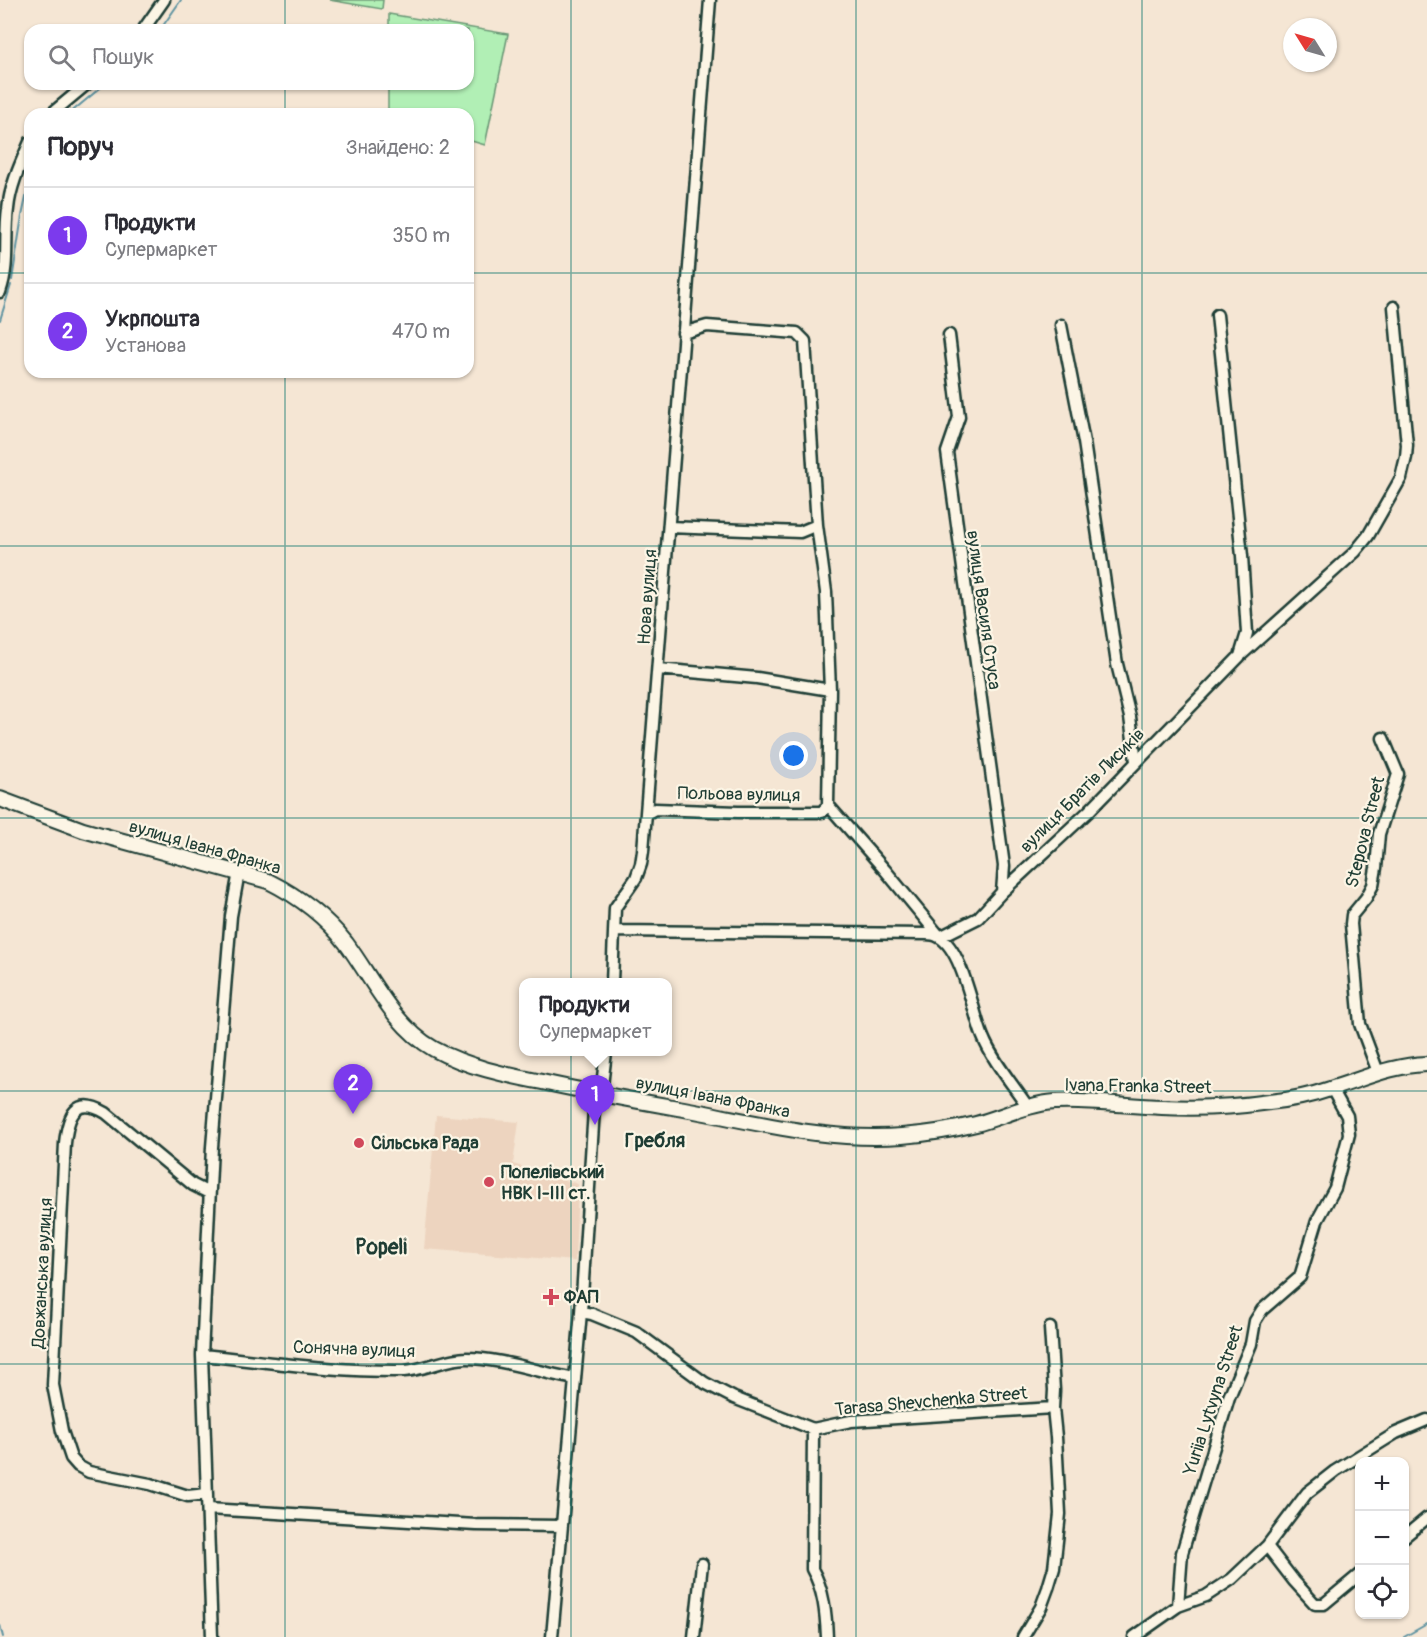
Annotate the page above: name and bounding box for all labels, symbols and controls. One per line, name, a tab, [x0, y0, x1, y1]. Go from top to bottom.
north arrow	[1283, 18, 1337, 72]
search box	[24, 24, 474, 90]
icon: search	[45, 41, 78, 74]
text: Пошук	[93, 43, 154, 71]
text: Поруч	[48, 131, 114, 163]
text: Знайдено: 2	[346, 135, 450, 160]
text: Продукти	[105, 209, 195, 237]
text: 1	[64, 223, 71, 248]
text: 350 m	[392, 223, 450, 248]
text: Супермаркет	[105, 237, 217, 262]
text: Укрпошта	[105, 305, 200, 333]
text: 2	[62, 319, 73, 344]
text: 470 m	[392, 319, 450, 344]
text: Установа	[105, 333, 186, 358]
street label: вулиця Василя Стуса	[961, 529, 1006, 691]
street label: Нова вулиця	[633, 548, 662, 646]
street label: вулиця Братів Лисиків	[1015, 723, 1150, 858]
your location	[779, 741, 808, 770]
street label: Stepova Street	[1341, 773, 1391, 890]
street label: Польова вулиця	[677, 782, 801, 807]
street label: вулиця Івана Франка	[126, 815, 283, 880]
popup	[519, 978, 672, 1056]
text: Продукти	[539, 991, 629, 1019]
text: Супермаркет	[539, 1019, 652, 1044]
pin: 2	[334, 1064, 372, 1114]
street label: вулиця Івана Франка	[634, 1071, 792, 1124]
street label: Ivana Franka Street	[1064, 1074, 1213, 1099]
pin: 1	[576, 1076, 614, 1125]
district label: Гребля	[625, 1128, 685, 1153]
place label: Сільська Рада	[371, 1132, 479, 1155]
marker: Сільська Рада	[352, 1136, 366, 1150]
place label: Попелівський НВК І-ІІІ ст.	[501, 1161, 604, 1205]
marker: Попелівський НВК І-ІІІ ст.	[482, 1175, 496, 1189]
street label: Довжанська вулиця	[27, 1197, 58, 1350]
district label: Popeli	[355, 1234, 407, 1261]
place label: ФАП	[563, 1286, 599, 1309]
marker: ФАП	[542, 1288, 560, 1306]
street label: Yuriia Lytvyna Street	[1178, 1322, 1249, 1479]
street label: Сонячна вулиця	[292, 1336, 416, 1363]
street label: Tarasa Shevchenka Street	[834, 1382, 1029, 1421]
map controls	[1355, 1457, 1409, 1619]
button: +	[1355, 1457, 1409, 1511]
button: −	[1355, 1511, 1409, 1565]
button: locate	[1355, 1565, 1409, 1619]

